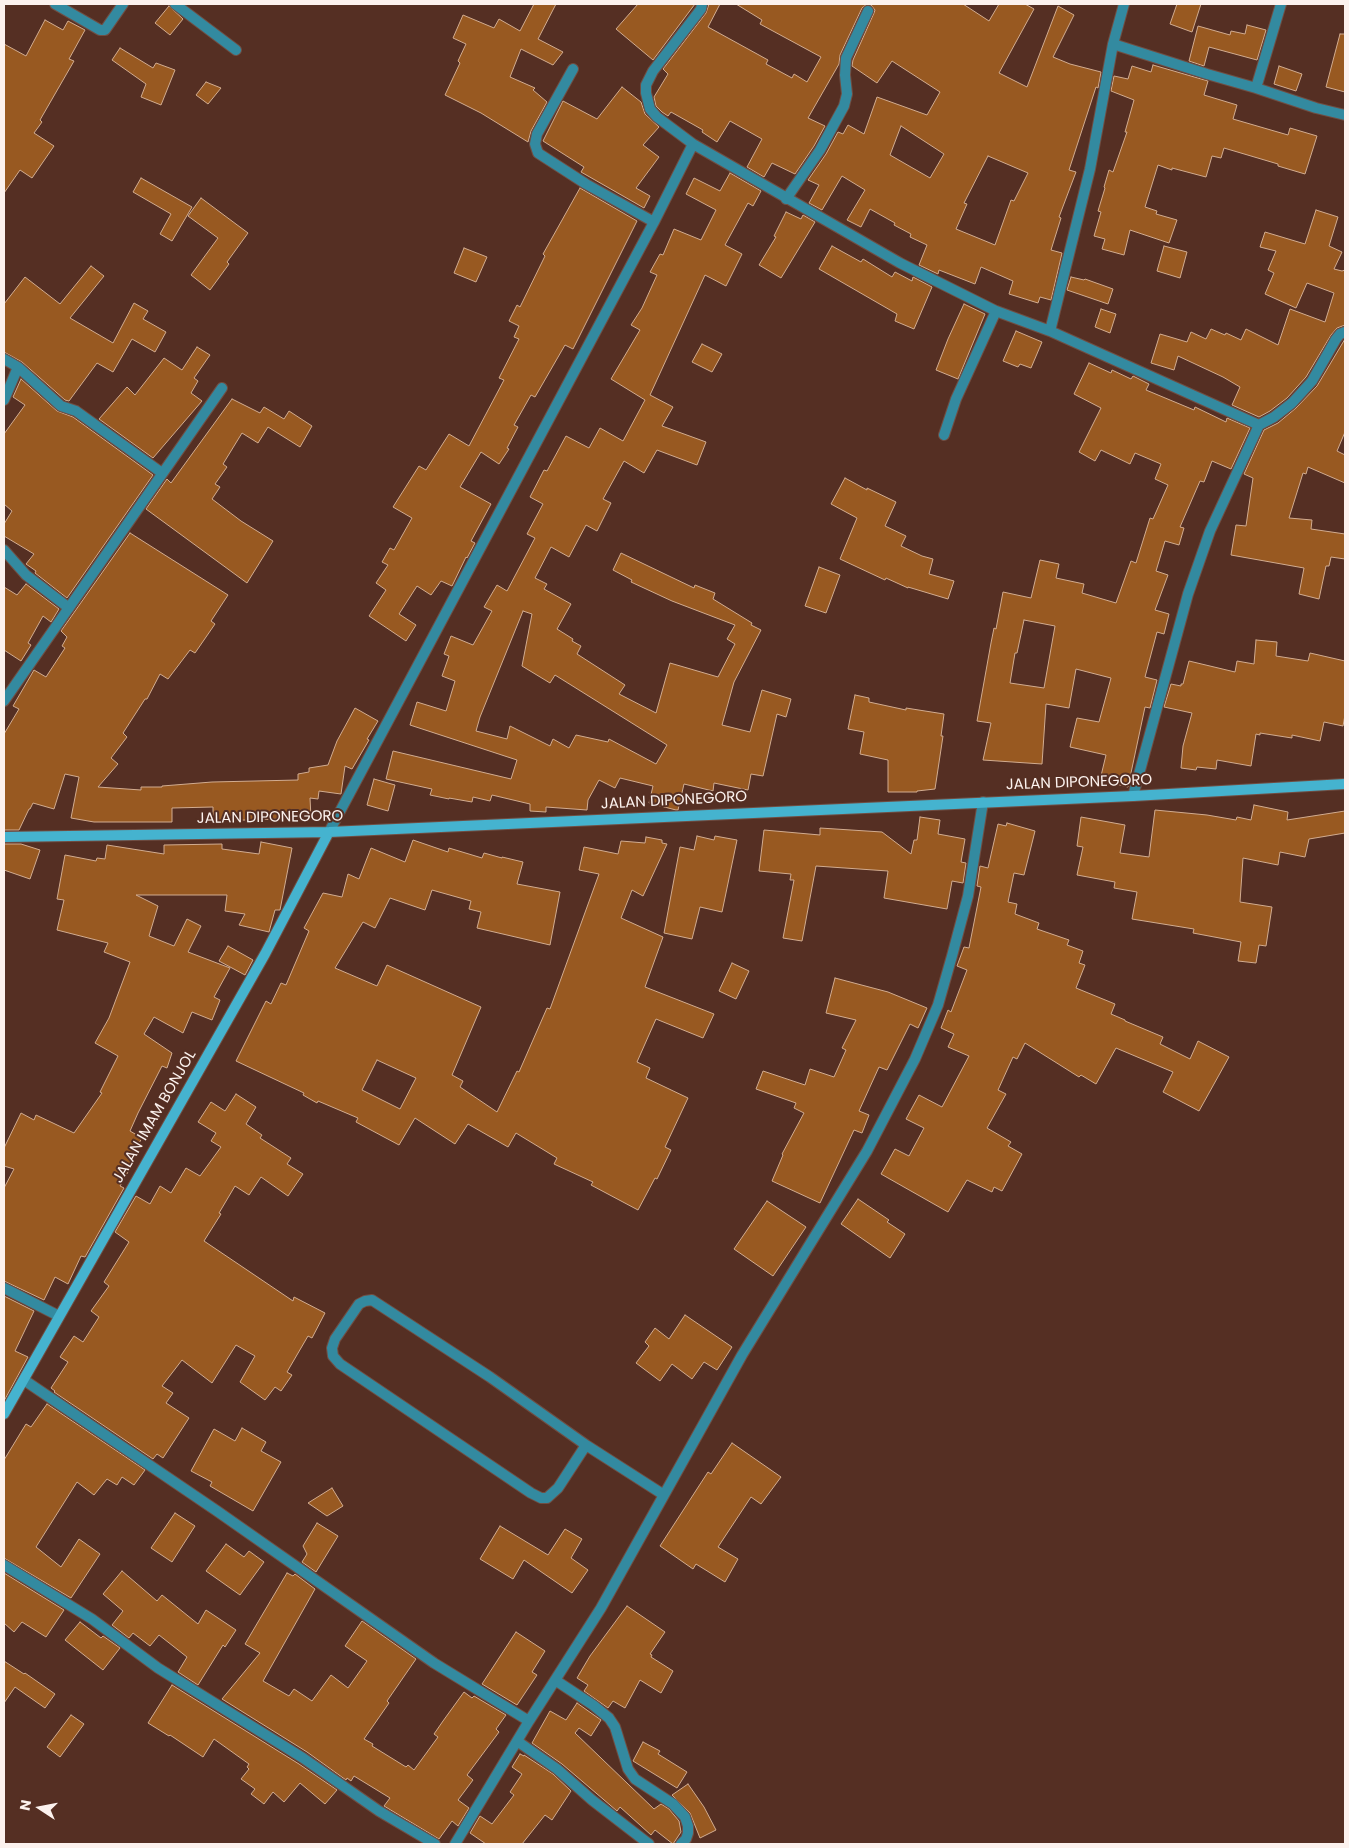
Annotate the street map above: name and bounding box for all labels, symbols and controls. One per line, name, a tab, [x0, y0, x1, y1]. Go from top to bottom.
street label: JALAN DIPONEGORO	[1005, 771, 1153, 795]
street label: JALAN DIPONEGORO	[600, 788, 748, 814]
street label: JALAN DIPONEGORO	[197, 808, 343, 828]
street label: JALAN IMAM BONJOL	[110, 1047, 200, 1187]
north arrow	[15, 1783, 65, 1833]
text: N	[14, 1798, 36, 1812]

